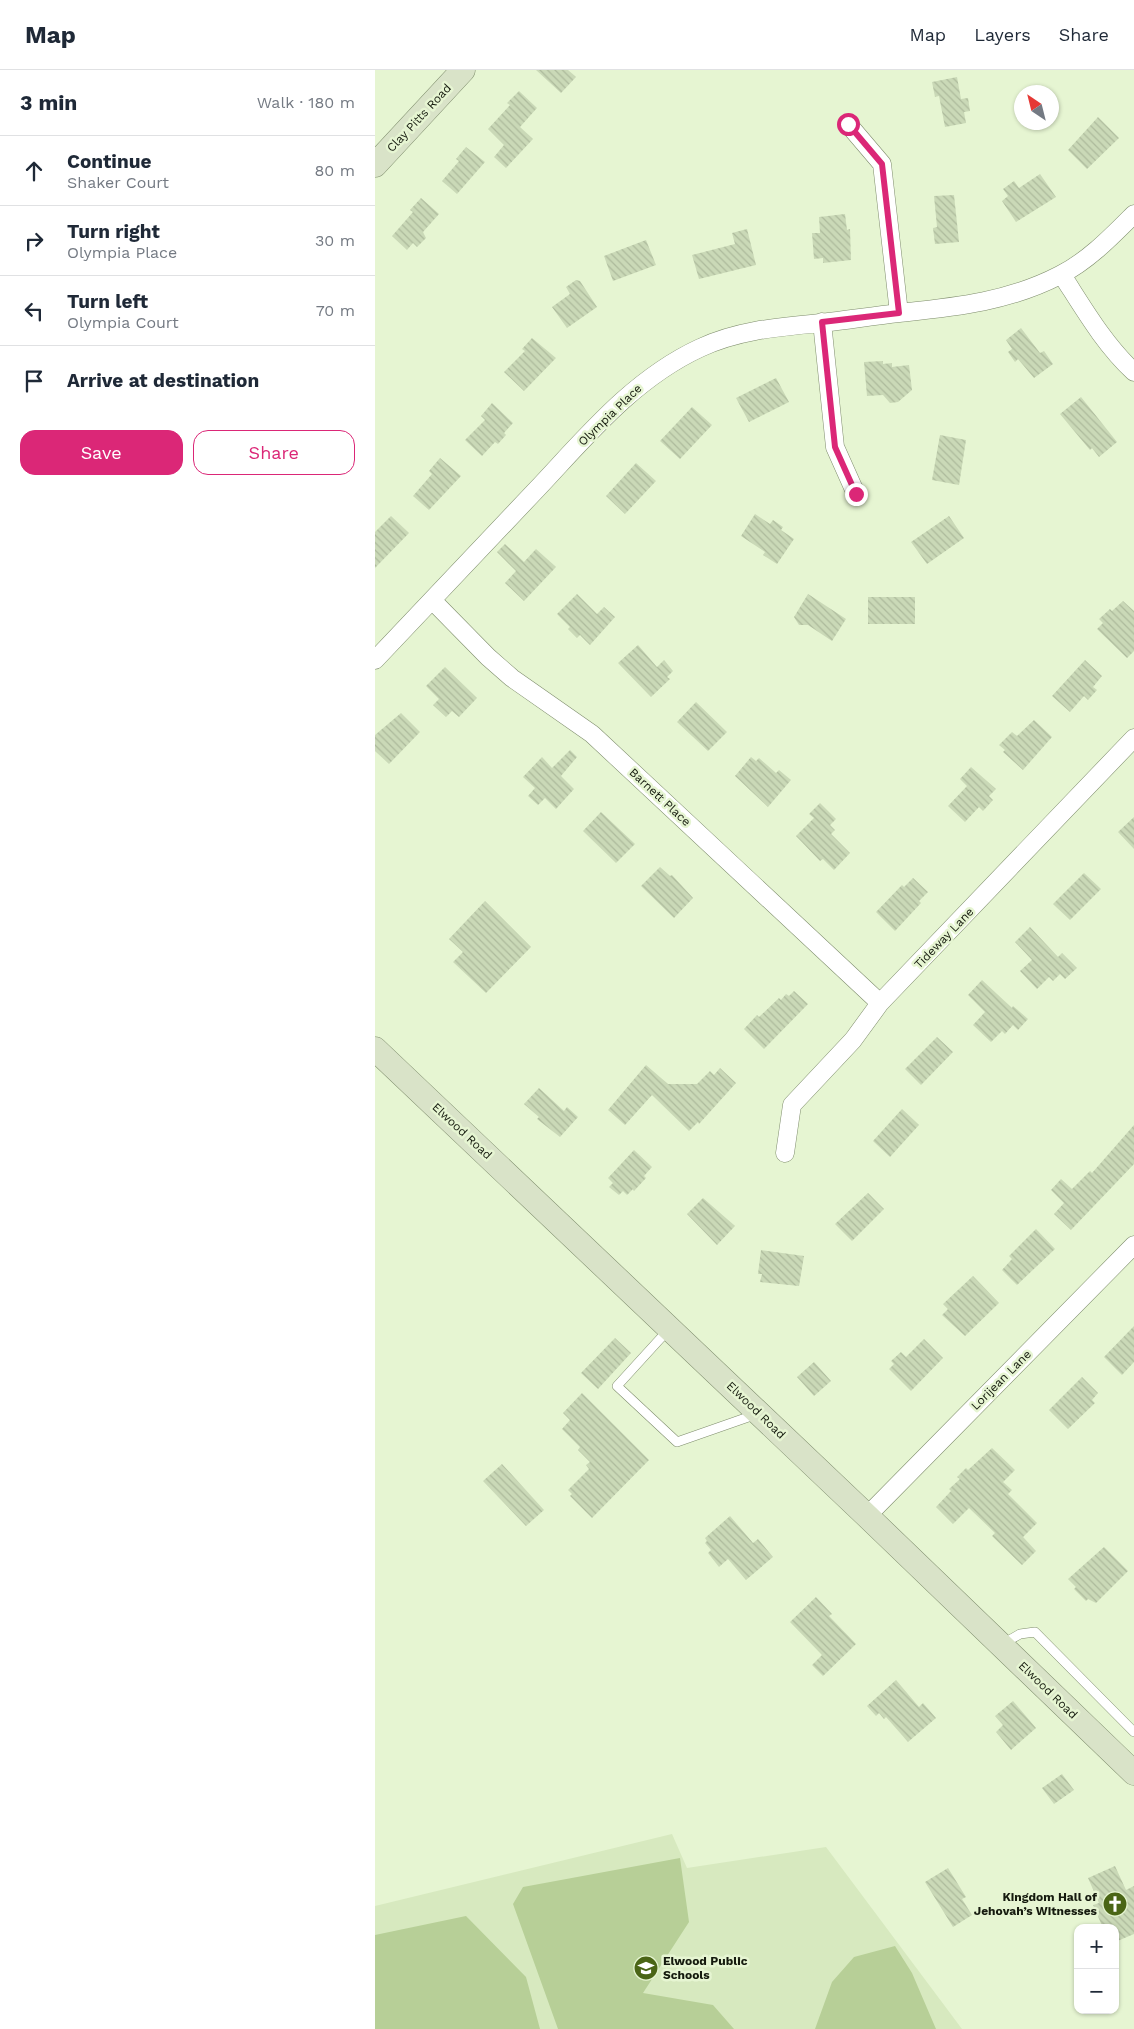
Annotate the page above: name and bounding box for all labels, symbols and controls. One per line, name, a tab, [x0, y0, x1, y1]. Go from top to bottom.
text: Map	[25, 21, 76, 49]
text: Map	[909, 24, 946, 45]
text: Layers	[974, 24, 1031, 45]
text: Share	[1059, 24, 1109, 45]
street label: Clay Pitts Road	[384, 81, 454, 155]
north arrow	[1014, 85, 1059, 130]
text: 3 min	[20, 90, 77, 115]
text: Walk · 180 m	[257, 93, 355, 112]
route start	[837, 113, 860, 136]
text: Continue	[67, 150, 151, 173]
icon: ahead	[20, 157, 48, 185]
text: 80 m	[314, 161, 355, 180]
text: Shaker Court	[67, 173, 169, 192]
text: Turn right	[67, 220, 160, 243]
icon: right	[20, 227, 48, 255]
text: 30 m	[315, 231, 355, 250]
text: Olympia Place	[67, 243, 177, 262]
text: Turn left	[67, 290, 148, 313]
icon: left	[20, 297, 48, 325]
text: 70 m	[316, 301, 355, 320]
text: Olympia Court	[67, 313, 179, 332]
icon: arrive	[20, 367, 48, 395]
text: Arrive at destination	[67, 369, 259, 392]
street label: Olympia Place	[575, 381, 645, 449]
button: Save	[20, 430, 183, 475]
button: Share	[193, 430, 355, 475]
route end	[845, 483, 868, 506]
street label: Barnett Place	[627, 765, 694, 829]
street label: Tideway Lane	[911, 905, 977, 971]
street label: Elwood Road	[429, 1100, 495, 1162]
street label: Lorijean Lane	[968, 1347, 1034, 1413]
street label: Elwood Road	[724, 1378, 788, 1442]
street label: Elwood Road	[1016, 1658, 1080, 1722]
place label: Kingdom Hall of Jehovah’s Witnesses	[974, 1890, 1098, 1918]
church icon: Kingdom Hall of Jehovah’s Witnesses	[1102, 1891, 1128, 1917]
map controls	[1074, 1924, 1119, 2014]
button: +	[1074, 1924, 1119, 1969]
place label: Elwood Public Schools	[663, 1954, 748, 1982]
school or university icon: Elwood Public Schools	[633, 1955, 659, 1981]
button: −	[1074, 1969, 1119, 2014]

